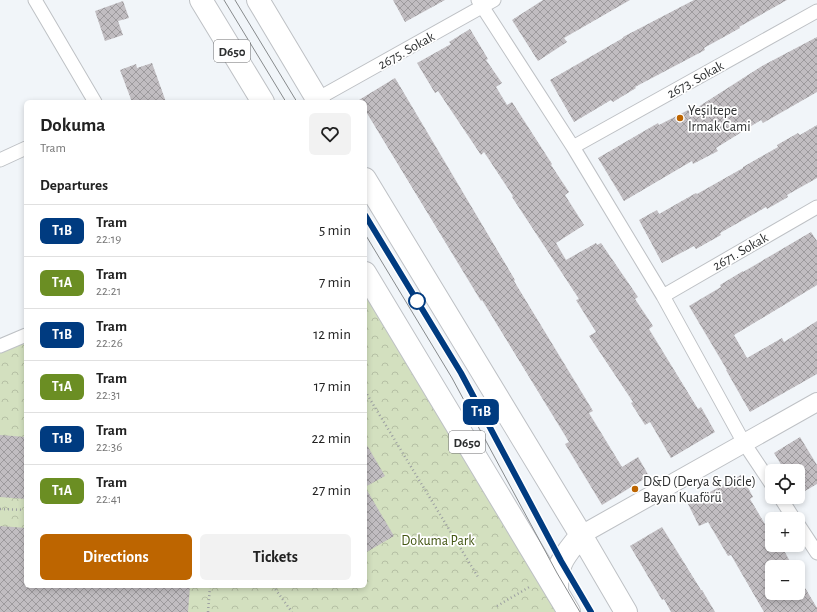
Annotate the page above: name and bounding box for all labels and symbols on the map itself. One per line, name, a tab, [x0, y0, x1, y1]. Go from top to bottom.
street label: 2675. Sokak	[376, 29, 438, 72]
road number: D650	[214, 40, 250, 62]
street label: 2673. Sokak	[665, 58, 727, 101]
place label: Yeşiltepe Irmak Cami	[688, 104, 751, 134]
marker: Yeşiltepe Irmak Cami	[675, 113, 685, 123]
street label: 2671. Sokak	[710, 230, 771, 273]
unlabelled marker	[408, 292, 426, 310]
line badge: T1B	[458, 399, 504, 425]
road number: D650	[449, 431, 485, 453]
place label: D&D (Derya & Dicle) Bayan Kuaförü	[643, 475, 756, 505]
marker: D&D (Derya & Dicle) Bayan Kuaförü	[630, 484, 640, 494]
park label: Dokuma Park	[401, 534, 475, 548]

